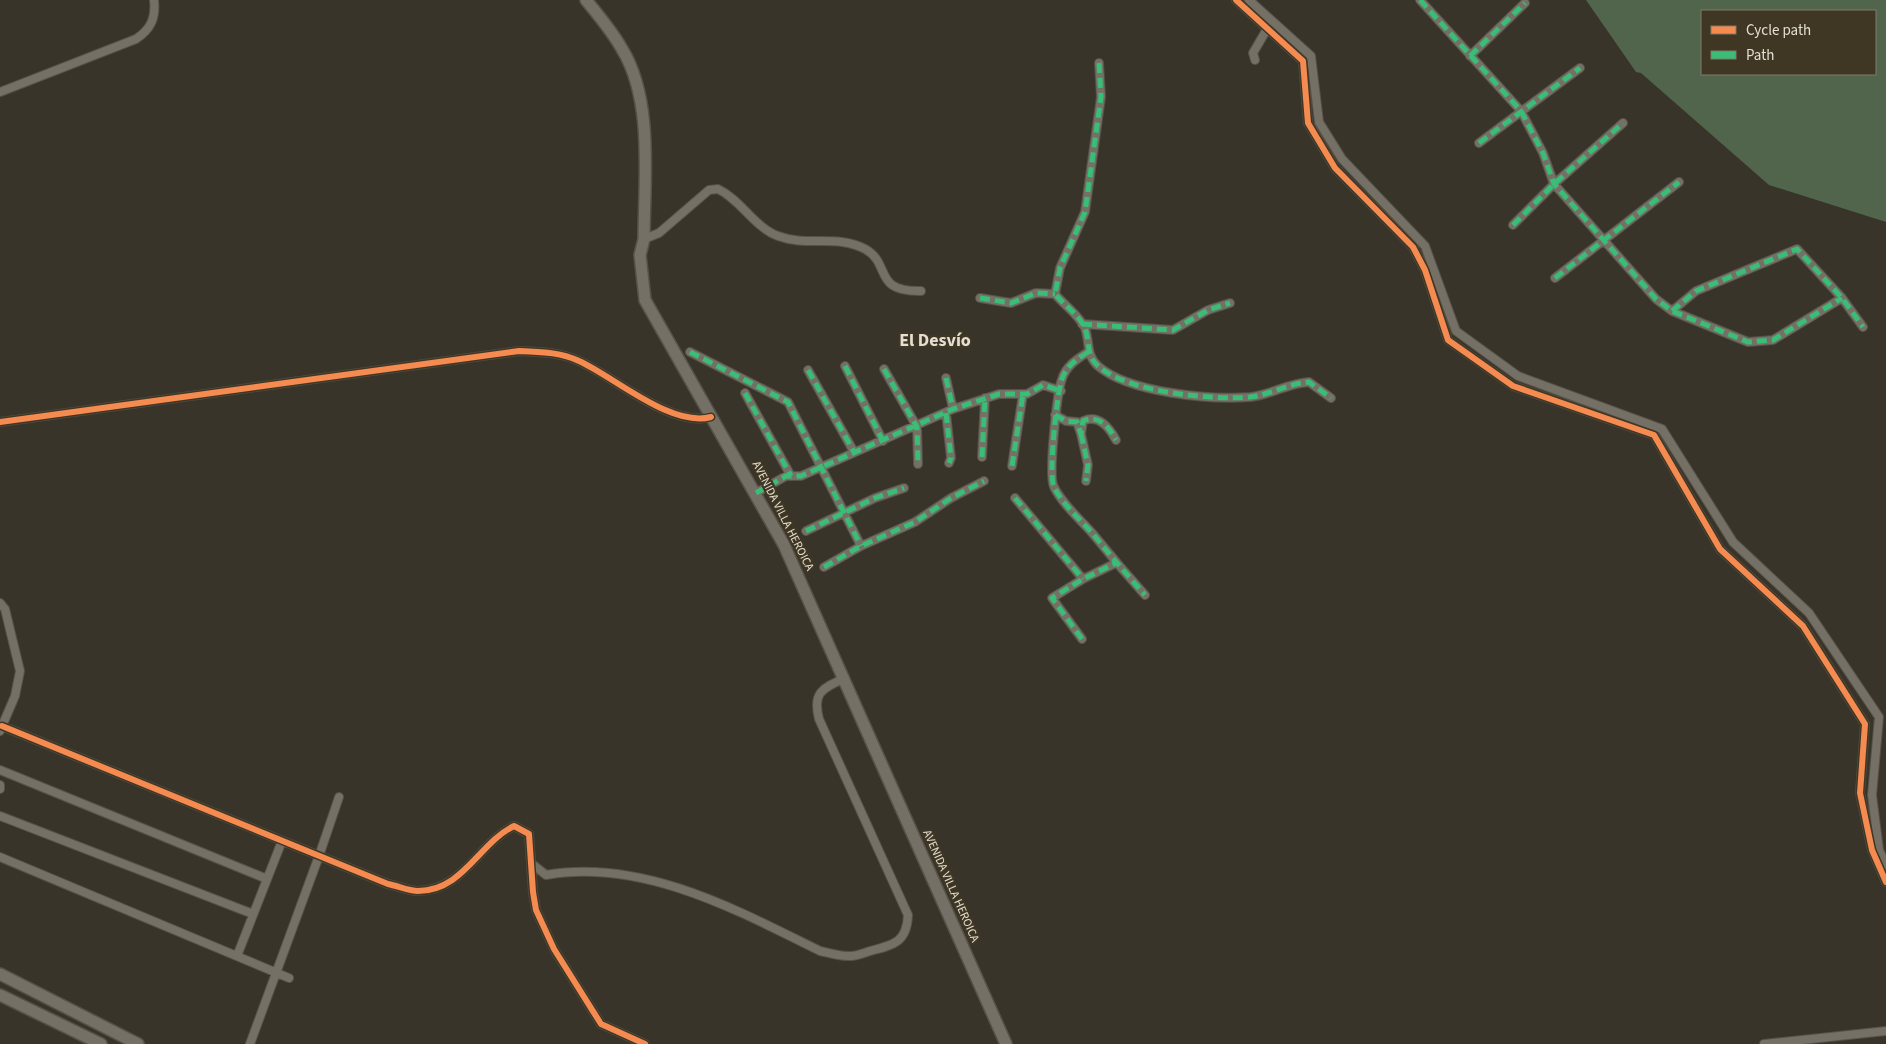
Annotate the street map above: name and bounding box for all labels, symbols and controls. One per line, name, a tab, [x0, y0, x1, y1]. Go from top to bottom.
legend	[1701, 10, 1876, 75]
text: Cycle path	[1746, 20, 1811, 41]
text: Path	[1746, 45, 1774, 66]
district label: El Desvío	[899, 328, 971, 353]
street label: AVENIDA VILLA HEROICA	[748, 458, 818, 574]
street label: AVENIDA VILLA HEROICA	[919, 827, 984, 945]

